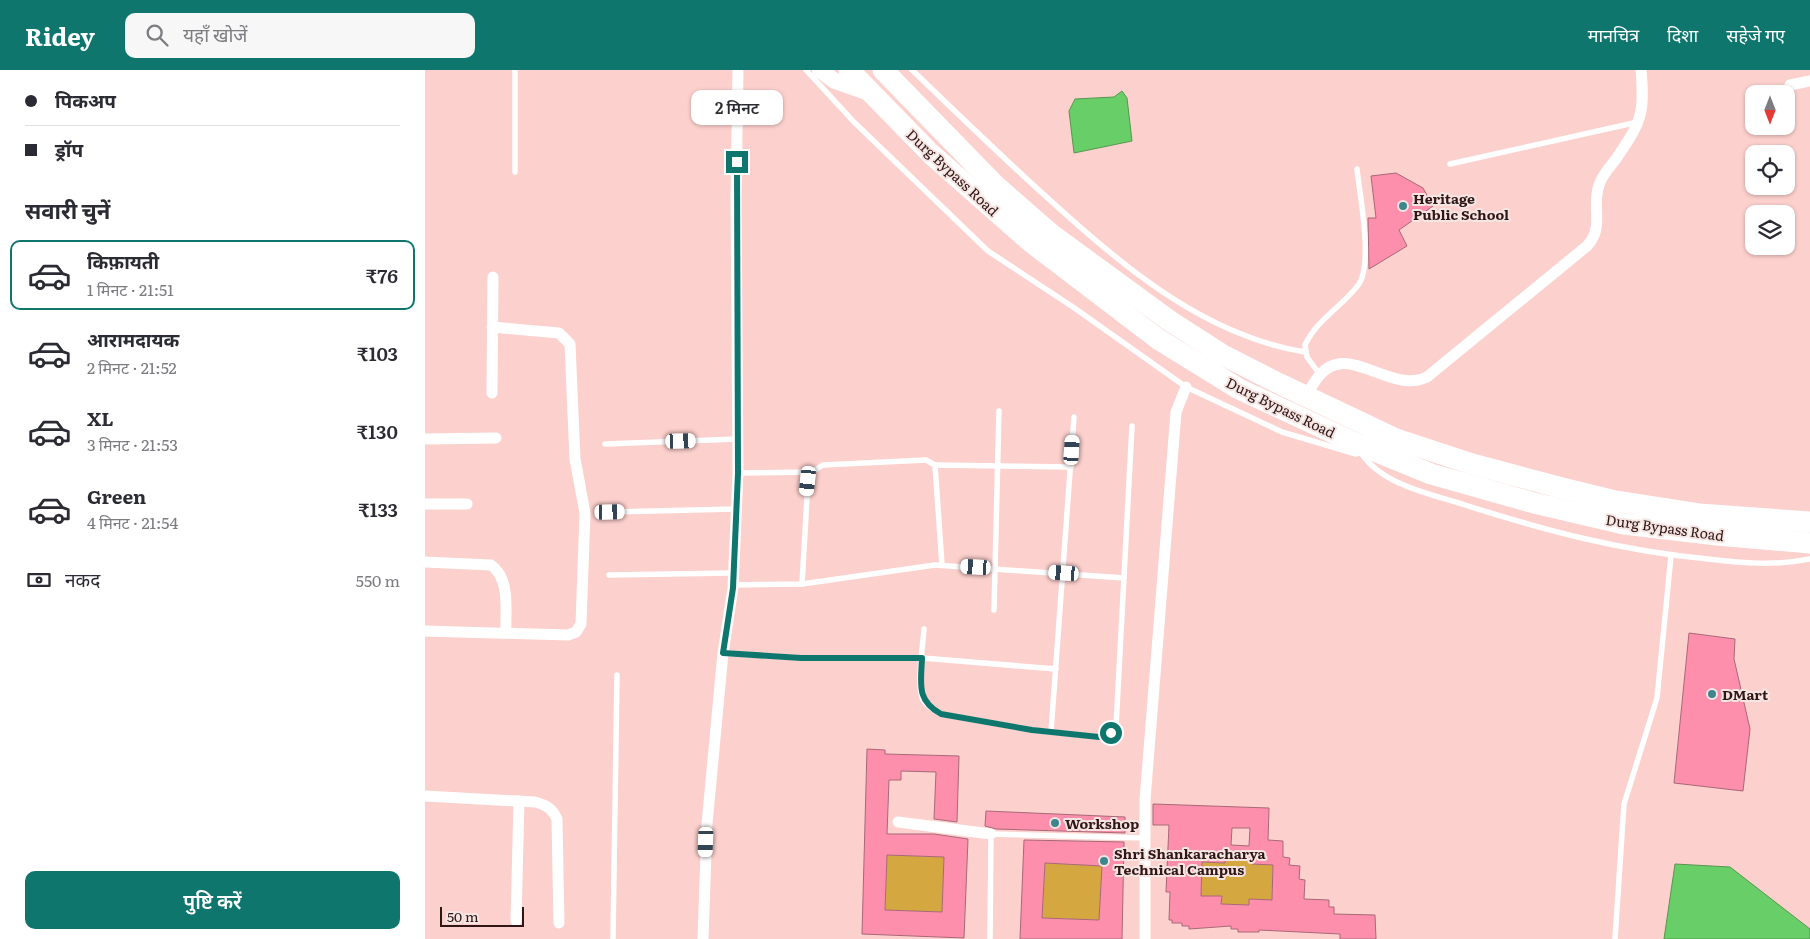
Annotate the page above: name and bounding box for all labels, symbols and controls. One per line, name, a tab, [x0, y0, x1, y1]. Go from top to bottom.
search box	[125, 13, 475, 58]
text: Ridey	[25, 18, 95, 53]
text: यहाँ खोजें	[183, 20, 247, 48]
icon: search	[143, 21, 171, 49]
text: मानचित्र	[1588, 21, 1639, 48]
text: दिशा	[1667, 21, 1698, 48]
text: सहेजे गए	[1726, 21, 1785, 48]
north arrow	[1745, 85, 1795, 135]
map controls	[1745, 85, 1795, 255]
text: पिकअप	[55, 86, 116, 114]
callout: 2 मिनट	[691, 89, 783, 124]
text: 2 मिनट	[715, 95, 759, 119]
street label: Durg Bypass Road	[903, 124, 1004, 220]
text: ड्रॉप	[55, 135, 83, 163]
button: locate	[1745, 145, 1795, 195]
route end	[726, 151, 748, 173]
place label: Heritage Public School	[1413, 188, 1509, 224]
text: सवारी चुनें	[25, 193, 110, 226]
marker: Heritage Public School	[1397, 200, 1409, 212]
button: layers	[1745, 205, 1795, 255]
text: किफ़ायती	[87, 247, 159, 275]
icon: car	[27, 253, 72, 298]
text: ₹76	[366, 261, 398, 289]
text: 1 मिनट · 21:51	[87, 277, 174, 301]
text: आरामदायक	[87, 325, 179, 353]
icon: car	[27, 331, 72, 376]
text: ₹103	[357, 339, 398, 367]
text: 2 मिनट · 21:52	[87, 355, 177, 379]
street label: Durg Bypass Road	[1223, 372, 1339, 442]
text: XL	[87, 404, 114, 432]
icon: car	[27, 409, 72, 454]
text: ₹130	[357, 417, 398, 445]
text: 3 मिनट · 21:53	[87, 432, 178, 456]
car	[665, 433, 696, 449]
car	[1063, 435, 1080, 465]
car	[798, 465, 817, 497]
text: Green	[87, 482, 146, 510]
icon: car	[27, 487, 72, 532]
text: ₹133	[358, 495, 398, 523]
car	[594, 504, 625, 520]
street label: Durg Bypass Road	[1605, 509, 1726, 545]
text: 4 मिनट · 21:54	[87, 510, 178, 534]
car	[960, 559, 991, 575]
car	[1048, 564, 1079, 582]
text: नकद	[65, 565, 100, 593]
icon: cash	[25, 566, 53, 594]
text: 550 m	[356, 568, 400, 592]
place label: DMart	[1722, 684, 1769, 704]
marker: DMart	[1706, 688, 1718, 700]
route start	[1100, 722, 1122, 744]
place label: Workshop	[1065, 813, 1139, 833]
marker: Workshop	[1049, 817, 1061, 829]
car	[697, 827, 714, 857]
place label: Shri Shankaracharya Technical Campus	[1114, 843, 1266, 879]
marker: Shri Shankaracharya Technical Campus	[1098, 855, 1110, 867]
button: पुष्टि करें	[25, 871, 400, 929]
scale bar	[440, 904, 524, 927]
text: 50 m	[447, 906, 479, 926]

